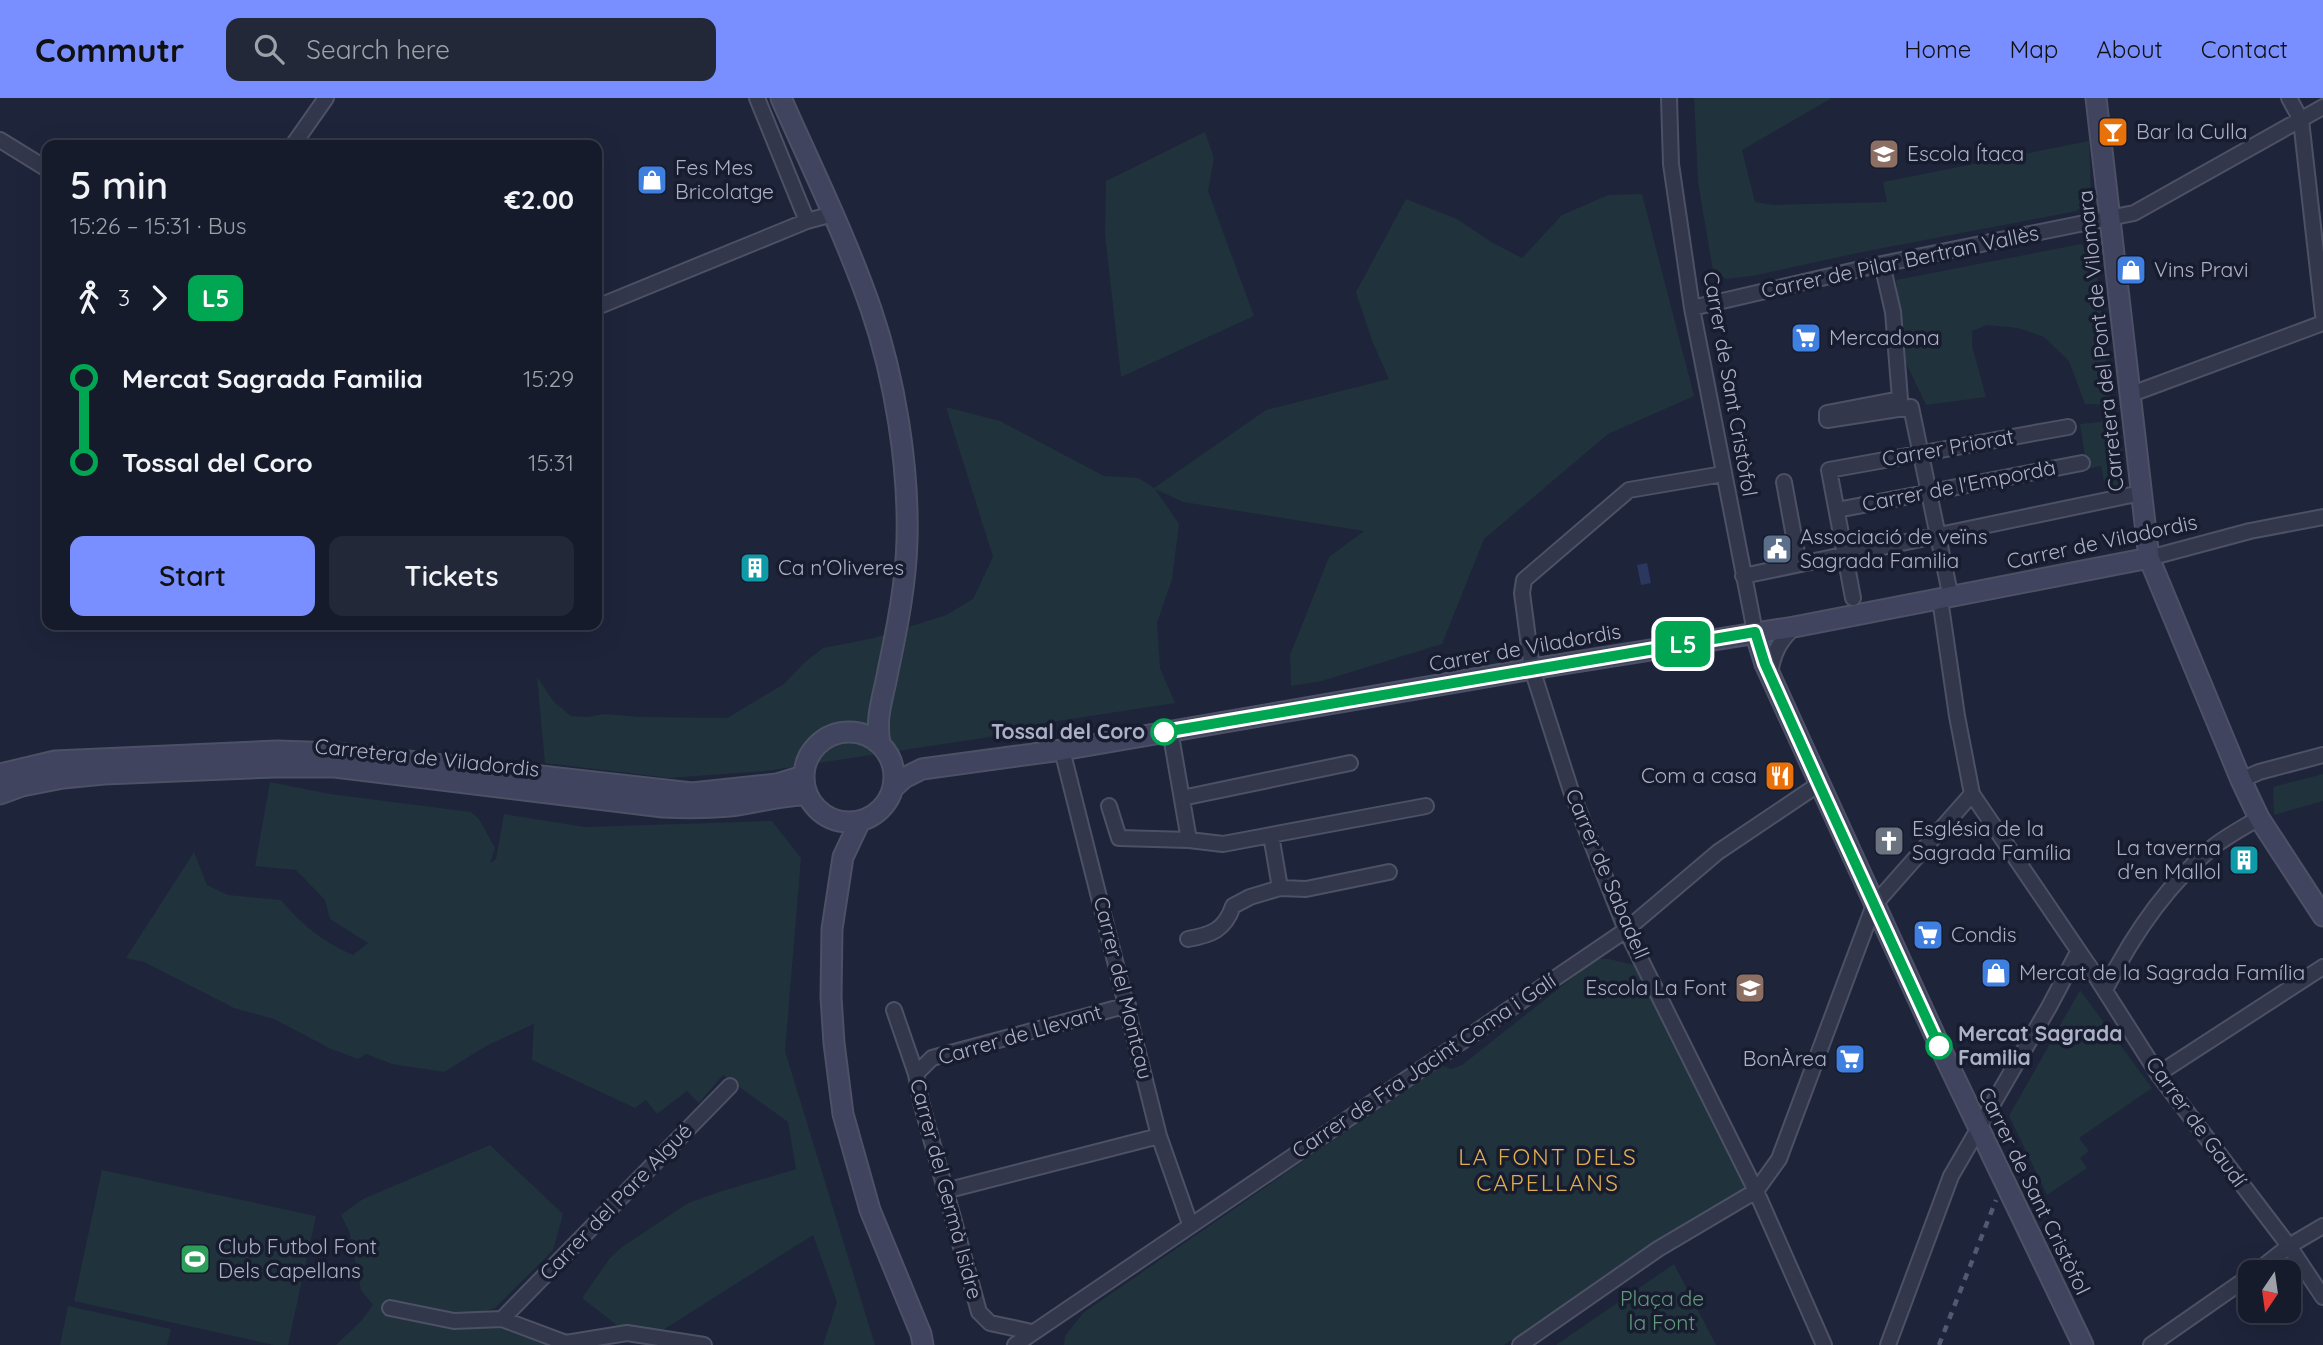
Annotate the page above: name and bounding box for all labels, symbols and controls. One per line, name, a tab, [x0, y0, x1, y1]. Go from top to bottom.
search box	[226, 18, 716, 81]
text: Commutr	[35, 29, 184, 70]
icon: search	[250, 30, 288, 68]
text: Search here	[306, 33, 450, 66]
text: Home	[1904, 34, 1971, 64]
text: Map	[2009, 34, 2058, 64]
text: About	[2096, 34, 2163, 64]
text: Contact	[2201, 34, 2288, 64]
bar icon: Bar la Culla	[2096, 115, 2130, 149]
place label: Bar la Culla	[2136, 118, 2248, 144]
school or university icon: Escola Ítaca	[1867, 137, 1901, 171]
place label: Escola Ítaca	[1907, 140, 2024, 166]
place label: Fes Mes Bricolatge	[675, 154, 774, 204]
text: 5 min	[70, 161, 168, 209]
shop icon: Fes Mes Bricolatge	[635, 163, 669, 197]
text: €2.00	[505, 183, 574, 216]
street label: Carretera del Pont de Vilomara	[2071, 189, 2129, 493]
text: 15:26 – 15:31 · Bus	[70, 211, 247, 240]
street label: Carrer de Pilar Bertran Vallès	[1759, 219, 2041, 303]
shop icon: Vins Pravi	[2114, 253, 2148, 287]
place label: Vins Pravi	[2154, 256, 2249, 282]
street label: Carrer de Sant Cristòfol	[1698, 269, 1764, 498]
icon: walk	[70, 279, 108, 317]
icon: forward	[140, 279, 178, 317]
text: 3	[118, 283, 130, 312]
text: L5	[202, 283, 229, 313]
supermarket icon: Mercadona	[1789, 321, 1823, 355]
place label: Mercadona	[1829, 324, 1940, 350]
text: Mercat Sagrada Familia	[122, 362, 423, 395]
text: 15:29	[523, 364, 574, 393]
street label: Carrer Priorat	[1880, 423, 2016, 471]
text: Tossal del Coro	[122, 446, 313, 479]
text: 15:31	[528, 448, 574, 477]
street label: Carrer de l'Empordà	[1860, 453, 2058, 517]
street label: Carrer de Viladordis	[2004, 508, 2200, 574]
place label: Associació de veïns Sagrada Familia	[1800, 523, 1988, 573]
public building icon: Associació de veïns Sagrada Familia	[1760, 532, 1794, 566]
button: Start	[70, 536, 315, 616]
button: Tickets	[329, 536, 574, 616]
building icon: Ca n'Oliveres	[738, 551, 772, 585]
place label: Ca n'Oliveres	[778, 554, 904, 580]
street label: Carrer de Viladordis	[1427, 617, 1623, 677]
line badge: L5	[1652, 621, 1714, 667]
text: L5	[1669, 629, 1697, 659]
place label: Tossal del Coro	[991, 718, 1145, 744]
marker: Tossal del Coro	[1151, 719, 1177, 745]
street label: Carretera de Viladordis	[314, 732, 541, 782]
restaurant icon: Com a casa	[1763, 759, 1797, 793]
place label: Com a casa	[1641, 762, 1757, 788]
street label: Carrer de Sabadell	[1560, 785, 1656, 963]
place label: Església de la Sagrada Família	[1912, 815, 2071, 865]
church icon: Església de la Sagrada Família	[1872, 824, 1906, 858]
place label: La taverna d'en Mallol	[2116, 834, 2221, 884]
building icon: La taverna d'en Mallol	[2227, 843, 2261, 877]
street label: Carrer del Montcau	[1089, 894, 1159, 1082]
supermarket icon: Condis	[1911, 918, 1945, 952]
place label: Condis	[1951, 921, 2017, 947]
shop icon: Mercat de la Sagrada Família	[1979, 956, 2013, 990]
place label: Mercat de la Sagrada Família	[2019, 959, 2305, 985]
street label: Carrer de Fra Jacint Coma i Galí	[1287, 967, 1561, 1163]
school or university icon: Escola La Font	[1733, 971, 1767, 1005]
place label: Escola La Font	[1585, 974, 1727, 1000]
street label: Carrer de Llevant	[935, 998, 1104, 1070]
place label: Mercat Sagrada Familia	[1958, 1020, 2122, 1070]
marker: Mercat Sagrada Familia	[1926, 1033, 1952, 1059]
supermarket icon: BonÀrea	[1833, 1042, 1867, 1076]
place label: BonÀrea	[1743, 1045, 1827, 1071]
street label: Carrer de Gaudí	[2141, 1051, 2253, 1192]
street label: Carrer del Germà Isidre	[905, 1076, 989, 1302]
street label: Carrer de Sant Cristòfol	[1973, 1082, 2097, 1299]
street label: Carrer del Pare Algué	[534, 1117, 697, 1285]
district label: LA FONT DELS CAPELLANS	[1458, 1142, 1638, 1197]
place label: Club Futbol Font Dels Capellans	[218, 1233, 377, 1283]
sports icon: Club Futbol Font Dels Capellans	[178, 1242, 212, 1276]
north arrow	[2238, 1260, 2301, 1323]
map controls	[2238, 1260, 2301, 1323]
park label: Plaça de la Font	[1620, 1285, 1704, 1335]

